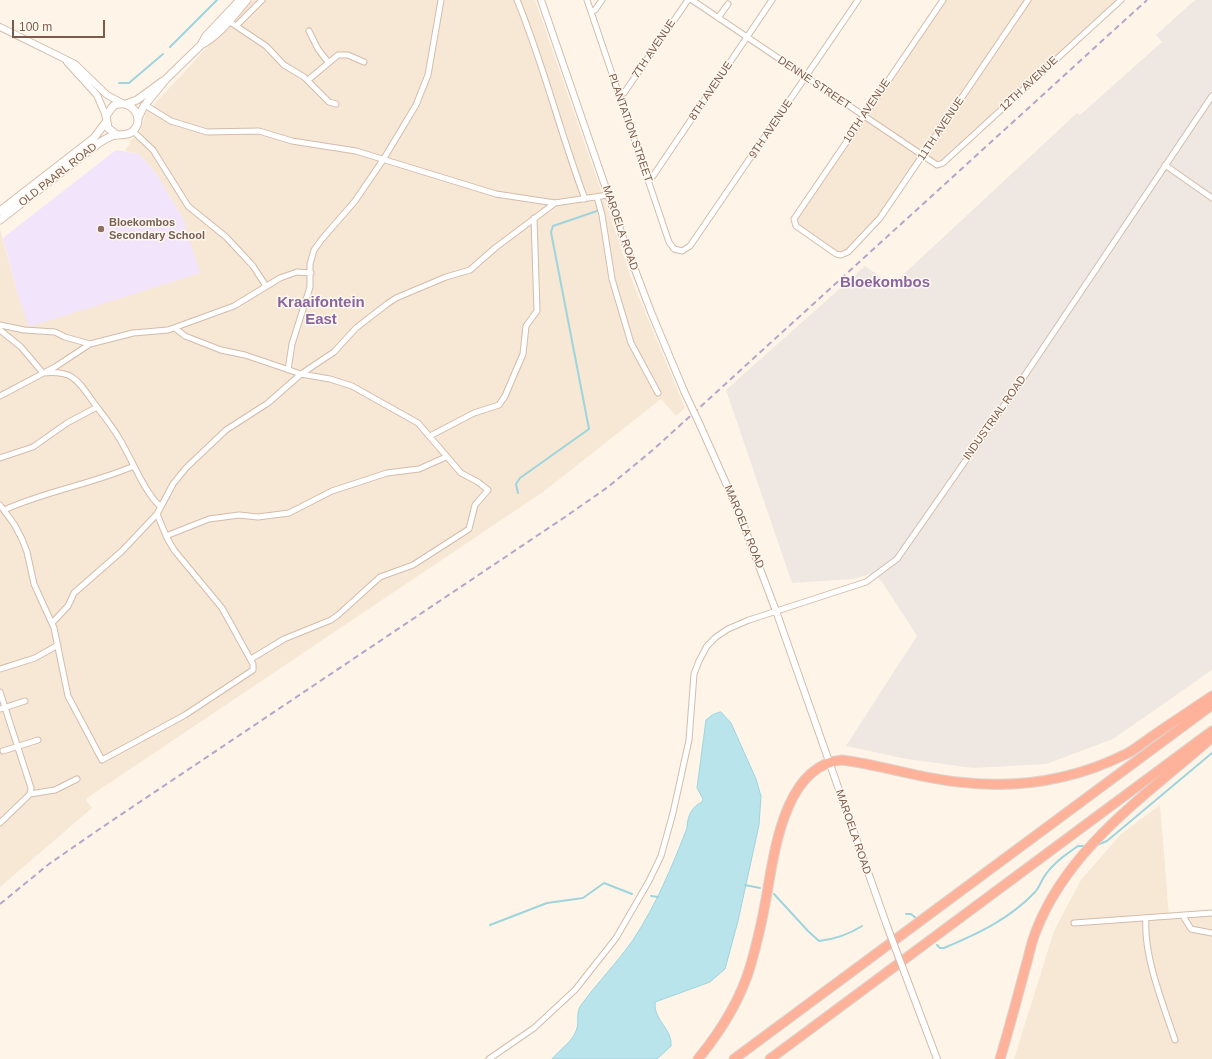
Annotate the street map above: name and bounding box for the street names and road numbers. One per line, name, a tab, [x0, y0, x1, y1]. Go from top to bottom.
street label: 7TH AVENUE	[629, 17, 679, 81]
street label: DENNE STREET	[775, 54, 853, 112]
street label: 12TH AVENUE	[997, 54, 1061, 114]
street label: 8TH AVENUE	[686, 59, 736, 123]
street label: PLANTATION STREET	[605, 72, 655, 184]
street label: 10TH AVENUE	[841, 76, 893, 146]
street label: 11TH AVENUE	[915, 95, 967, 163]
street label: 9TH AVENUE	[746, 97, 796, 161]
street label: OLD PAARL ROAD	[16, 140, 100, 210]
street label: MAROELA ROAD	[599, 184, 641, 272]
street label: INDUSTRIAL ROAD	[961, 373, 1029, 463]
street label: MAROELA ROAD	[721, 483, 767, 571]
street label: MAROELA ROAD	[832, 788, 874, 876]

